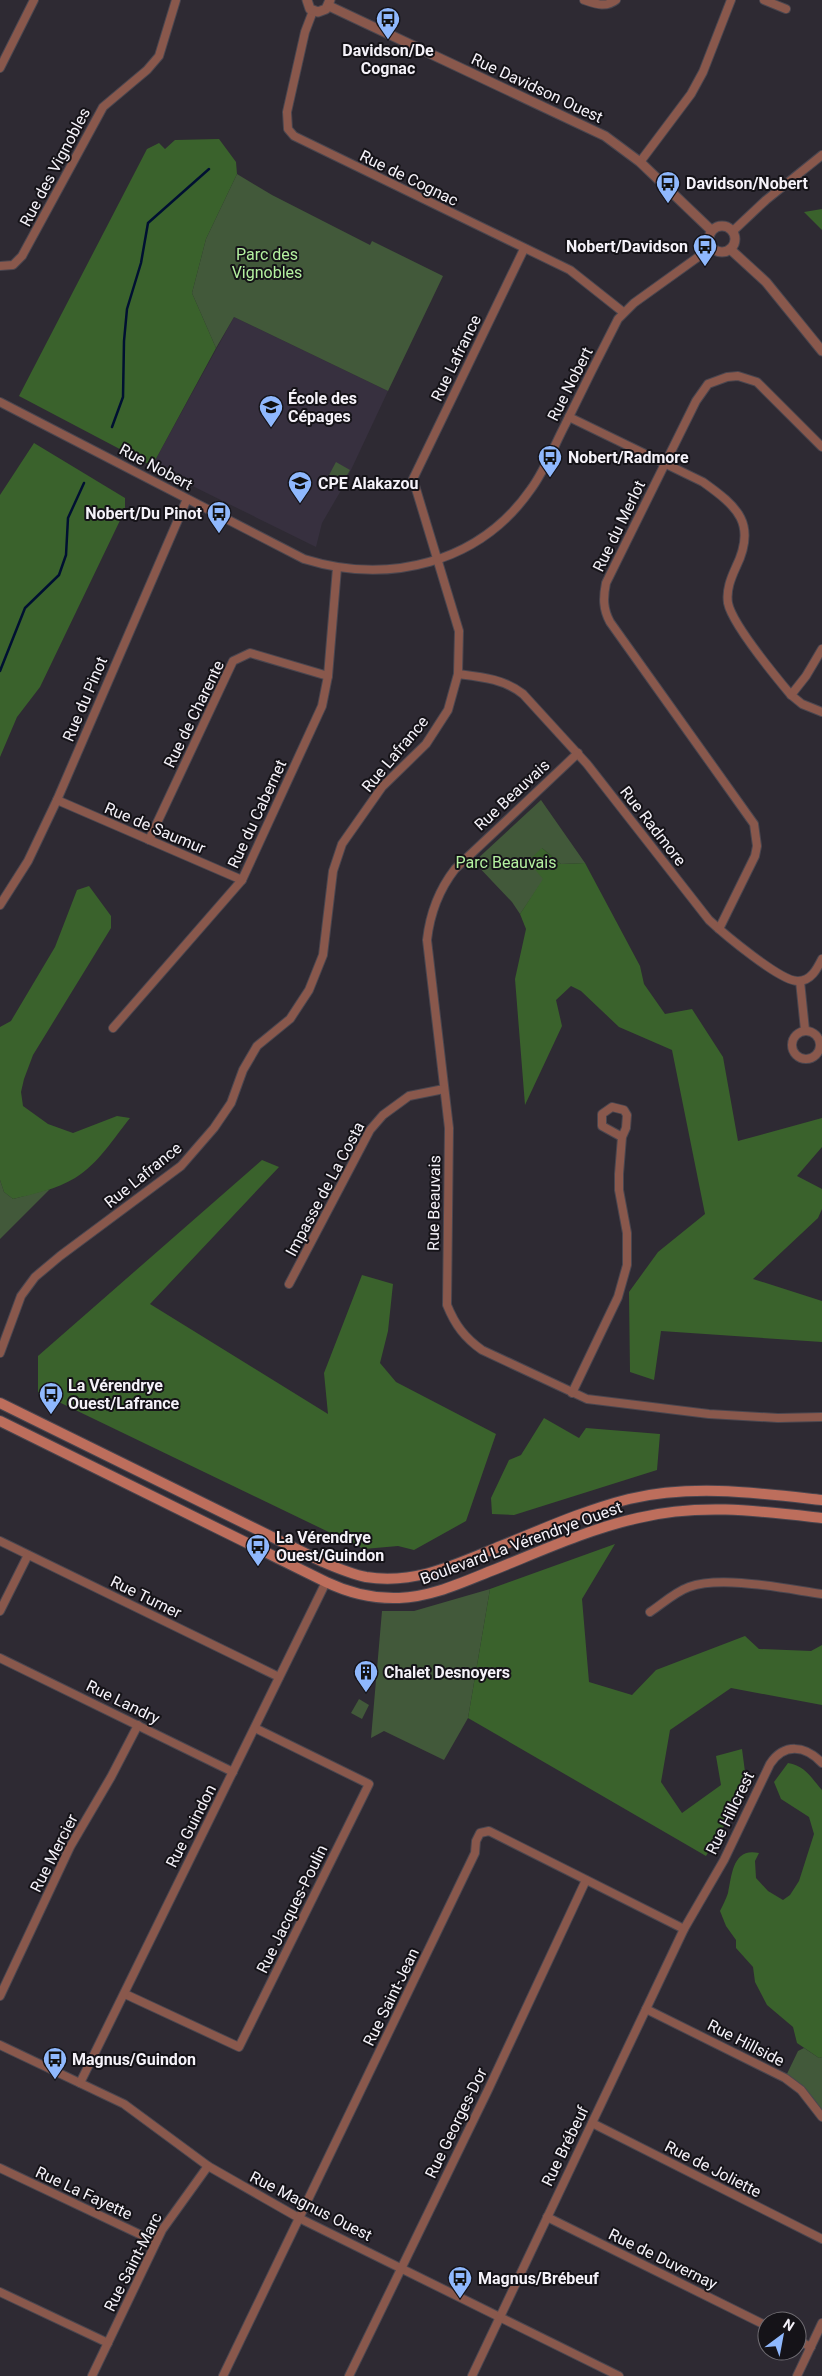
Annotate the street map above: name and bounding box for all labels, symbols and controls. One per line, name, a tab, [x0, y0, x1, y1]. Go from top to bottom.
bus stop icon: Davidson/De Cognac	[375, 6, 401, 40]
place label: Davidson/De Cognac	[342, 41, 434, 78]
street label: Rue Davidson Ouest	[468, 49, 606, 127]
street label: Rue des Vignobles	[16, 104, 94, 230]
street label: Rue de Cognac	[357, 146, 461, 210]
bus stop icon: Davidson/Nobert	[655, 170, 681, 204]
place label: Davidson/Nobert	[686, 174, 809, 193]
bus stop icon: Nobert/Davidson	[692, 233, 718, 267]
place label: Nobert/Davidson	[566, 237, 688, 256]
park label: Parc des Vignobles	[232, 245, 302, 282]
street label: Rue Lafrance	[427, 312, 485, 404]
street label: Rue Nobert	[543, 344, 597, 424]
place label: École des Cépages	[288, 389, 357, 426]
school or university icon: École des Cépages	[258, 394, 284, 428]
street label: Rue Nobert	[116, 440, 196, 494]
bus stop icon: Nobert/Radmore	[537, 444, 563, 478]
place label: Nobert/Radmore	[568, 448, 689, 467]
school or university icon: CPE Alakazou	[287, 470, 313, 504]
place label: CPE Alakazou	[318, 474, 418, 493]
street label: Rue du Merlot	[589, 477, 649, 575]
bus stop icon: Nobert/Du Pinot	[206, 500, 232, 534]
place label: Nobert/Du Pinot	[85, 504, 203, 523]
street label: Rue du Pinot	[59, 654, 111, 744]
street label: Rue de Charente	[160, 657, 228, 771]
street label: Rue Lafrance	[358, 712, 432, 796]
street label: Rue Beauvais	[471, 755, 553, 835]
street label: Rue du Cabernet	[224, 757, 290, 871]
street label: Rue Radmore	[616, 782, 690, 870]
street label: Rue de Saumur	[102, 798, 209, 858]
park label: Parc Beauvais	[456, 853, 556, 872]
street label: Impasse de La Costa	[282, 1119, 368, 1259]
street label: Rue Lafrance	[101, 1138, 185, 1212]
street label: Rue Beauvais	[424, 1155, 444, 1251]
place label: La Vérendrye Ouest/Lafrance	[68, 1376, 180, 1413]
bus stop icon: La Vérendrye Ouest/Lafrance	[38, 1381, 64, 1415]
street label: Boulevard La Vérendrye Ouest	[418, 1498, 624, 1588]
place label: La Vérendrye Ouest/Guindon	[276, 1528, 384, 1565]
bus stop icon: La Vérendrye Ouest/Guindon	[245, 1533, 271, 1567]
street label: Rue Turner	[107, 1572, 185, 1623]
building icon: Chalet Desnoyers	[353, 1659, 379, 1693]
place label: Chalet Desnoyers	[384, 1663, 510, 1682]
street label: Rue Landry	[83, 1676, 163, 1728]
street label: Rue Hillcrest	[702, 1768, 758, 1858]
street label: Rue Guindon	[162, 1781, 220, 1871]
street label: Rue Mercier	[26, 1810, 82, 1895]
street label: Rue Jacques-Poulin	[253, 1842, 331, 1976]
street label: Rue Saint-Jean	[359, 1945, 423, 2049]
street label: Rue Hillside	[704, 2015, 788, 2071]
bus stop icon: Magnus/Guindon	[42, 2046, 68, 2080]
place label: Magnus/Guindon	[72, 2050, 196, 2069]
street label: Rue Georges-Dor	[421, 2064, 491, 2181]
street label: Rue Brébeuf	[537, 2102, 593, 2189]
street label: Rue de Joliette	[662, 2137, 764, 2201]
street label: Rue La Fayette	[33, 2162, 135, 2224]
street label: Rue Magnus Ouest	[247, 2167, 375, 2245]
street label: Rue Saint-Marc	[100, 2210, 166, 2314]
street label: Rue de Duvernay	[606, 2224, 721, 2294]
bus stop icon: Magnus/Brébeuf	[447, 2265, 473, 2299]
place label: Magnus/Brébeuf	[478, 2269, 599, 2288]
north arrow	[757, 2311, 807, 2361]
text: N	[780, 2316, 797, 2334]

